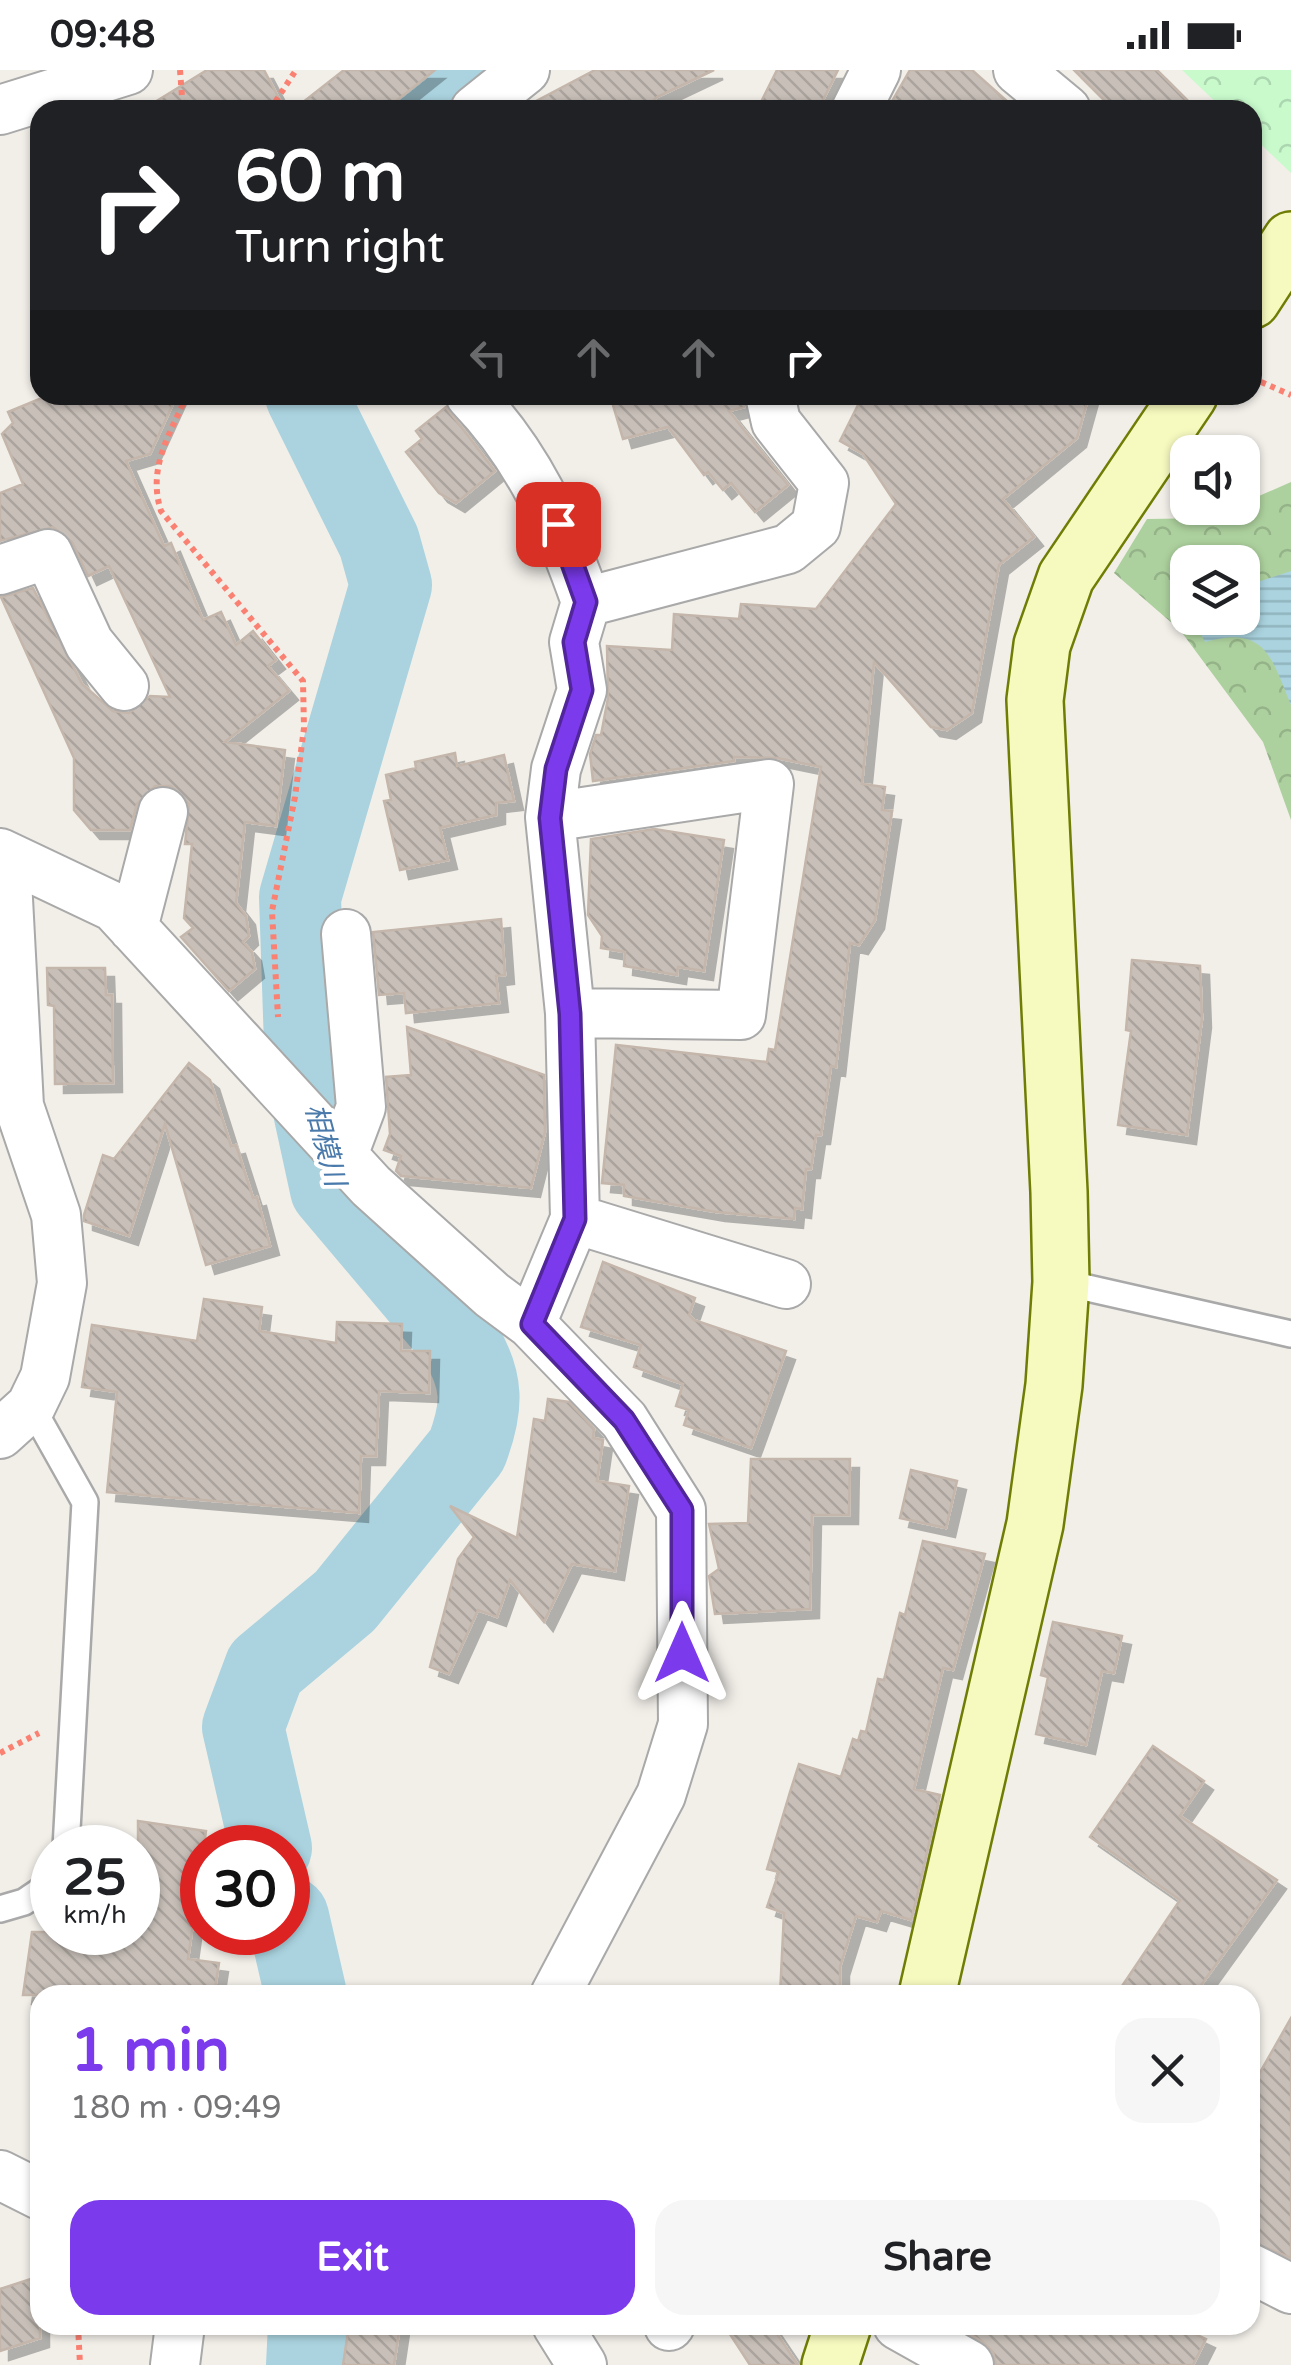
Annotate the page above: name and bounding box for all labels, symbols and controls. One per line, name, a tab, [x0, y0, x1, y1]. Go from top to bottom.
text: 09:48	[50, 12, 155, 58]
text: 60 m	[235, 136, 405, 220]
icon: right	[70, 140, 200, 270]
text: Turn right	[235, 221, 444, 275]
icon: left	[461, 330, 516, 385]
icon: ahead	[566, 330, 621, 385]
icon: ahead	[671, 330, 726, 385]
icon: right	[776, 330, 831, 385]
map controls	[1170, 435, 1260, 635]
button: sound	[1170, 435, 1260, 525]
pin	[516, 482, 601, 567]
icon: arrive	[531, 497, 586, 552]
button: layers	[1170, 545, 1260, 635]
water label: 相模川	[298, 1100, 353, 1193]
position arrow	[630, 1601, 734, 1705]
speed limit sign: 30	[180, 1825, 310, 1955]
text: 25	[64, 1848, 126, 1908]
text: km/h	[64, 1900, 126, 1930]
text: 1 min	[70, 2015, 230, 2087]
button: close	[1115, 2018, 1220, 2123]
text: 180 m · 09:49	[70, 2089, 282, 2127]
button: Exit	[70, 2200, 635, 2315]
button: Share	[655, 2200, 1220, 2315]

